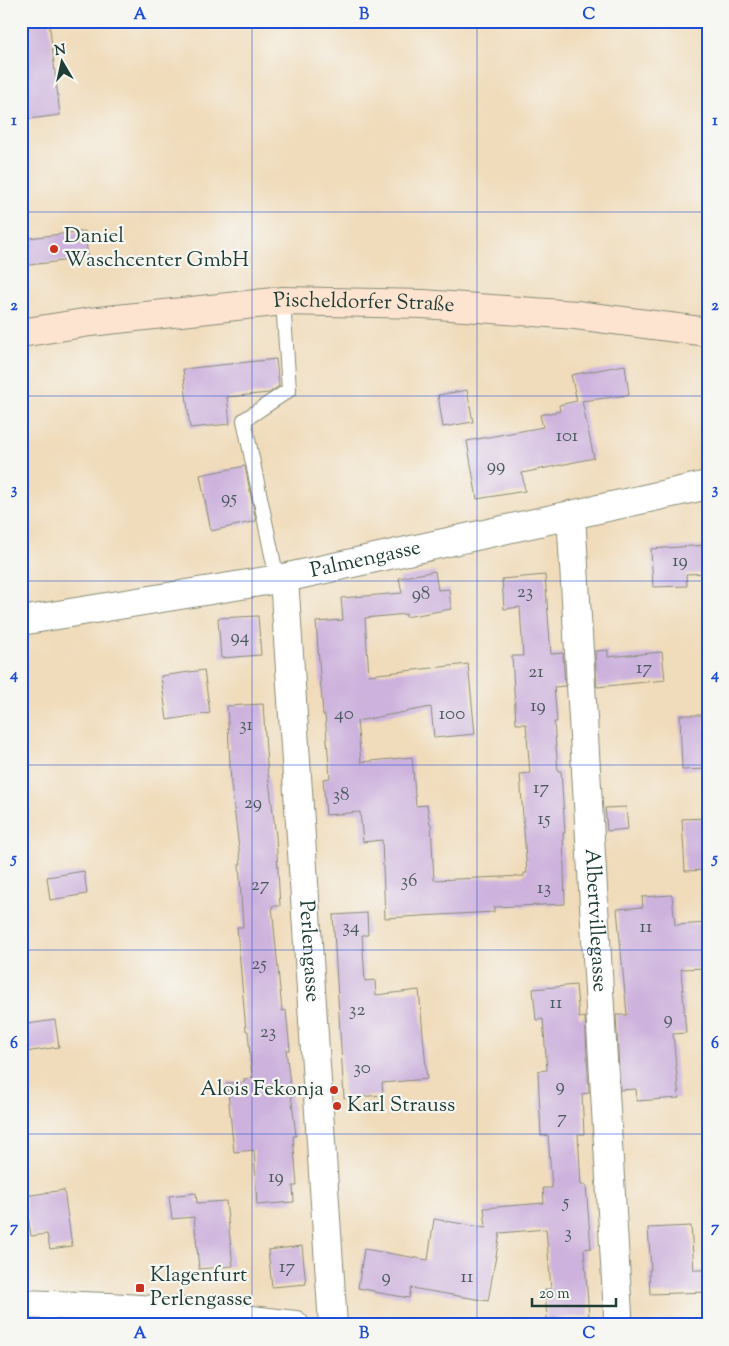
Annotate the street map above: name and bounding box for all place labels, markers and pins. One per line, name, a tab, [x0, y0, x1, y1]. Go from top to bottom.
place label: Daniel Waschcenter GmbH	[64, 222, 249, 276]
marker: Daniel Waschcenter GmbH	[48, 243, 60, 255]
place label: Alois Fekonja	[200, 1075, 324, 1105]
marker: Alois Fekonja	[328, 1084, 340, 1096]
place label: Karl Strauss	[347, 1091, 455, 1121]
marker: Karl Strauss	[331, 1100, 343, 1112]
place label: Klagenfurt Perlengasse	[150, 1261, 252, 1315]
marker: Klagenfurt Perlengasse	[134, 1282, 146, 1294]

